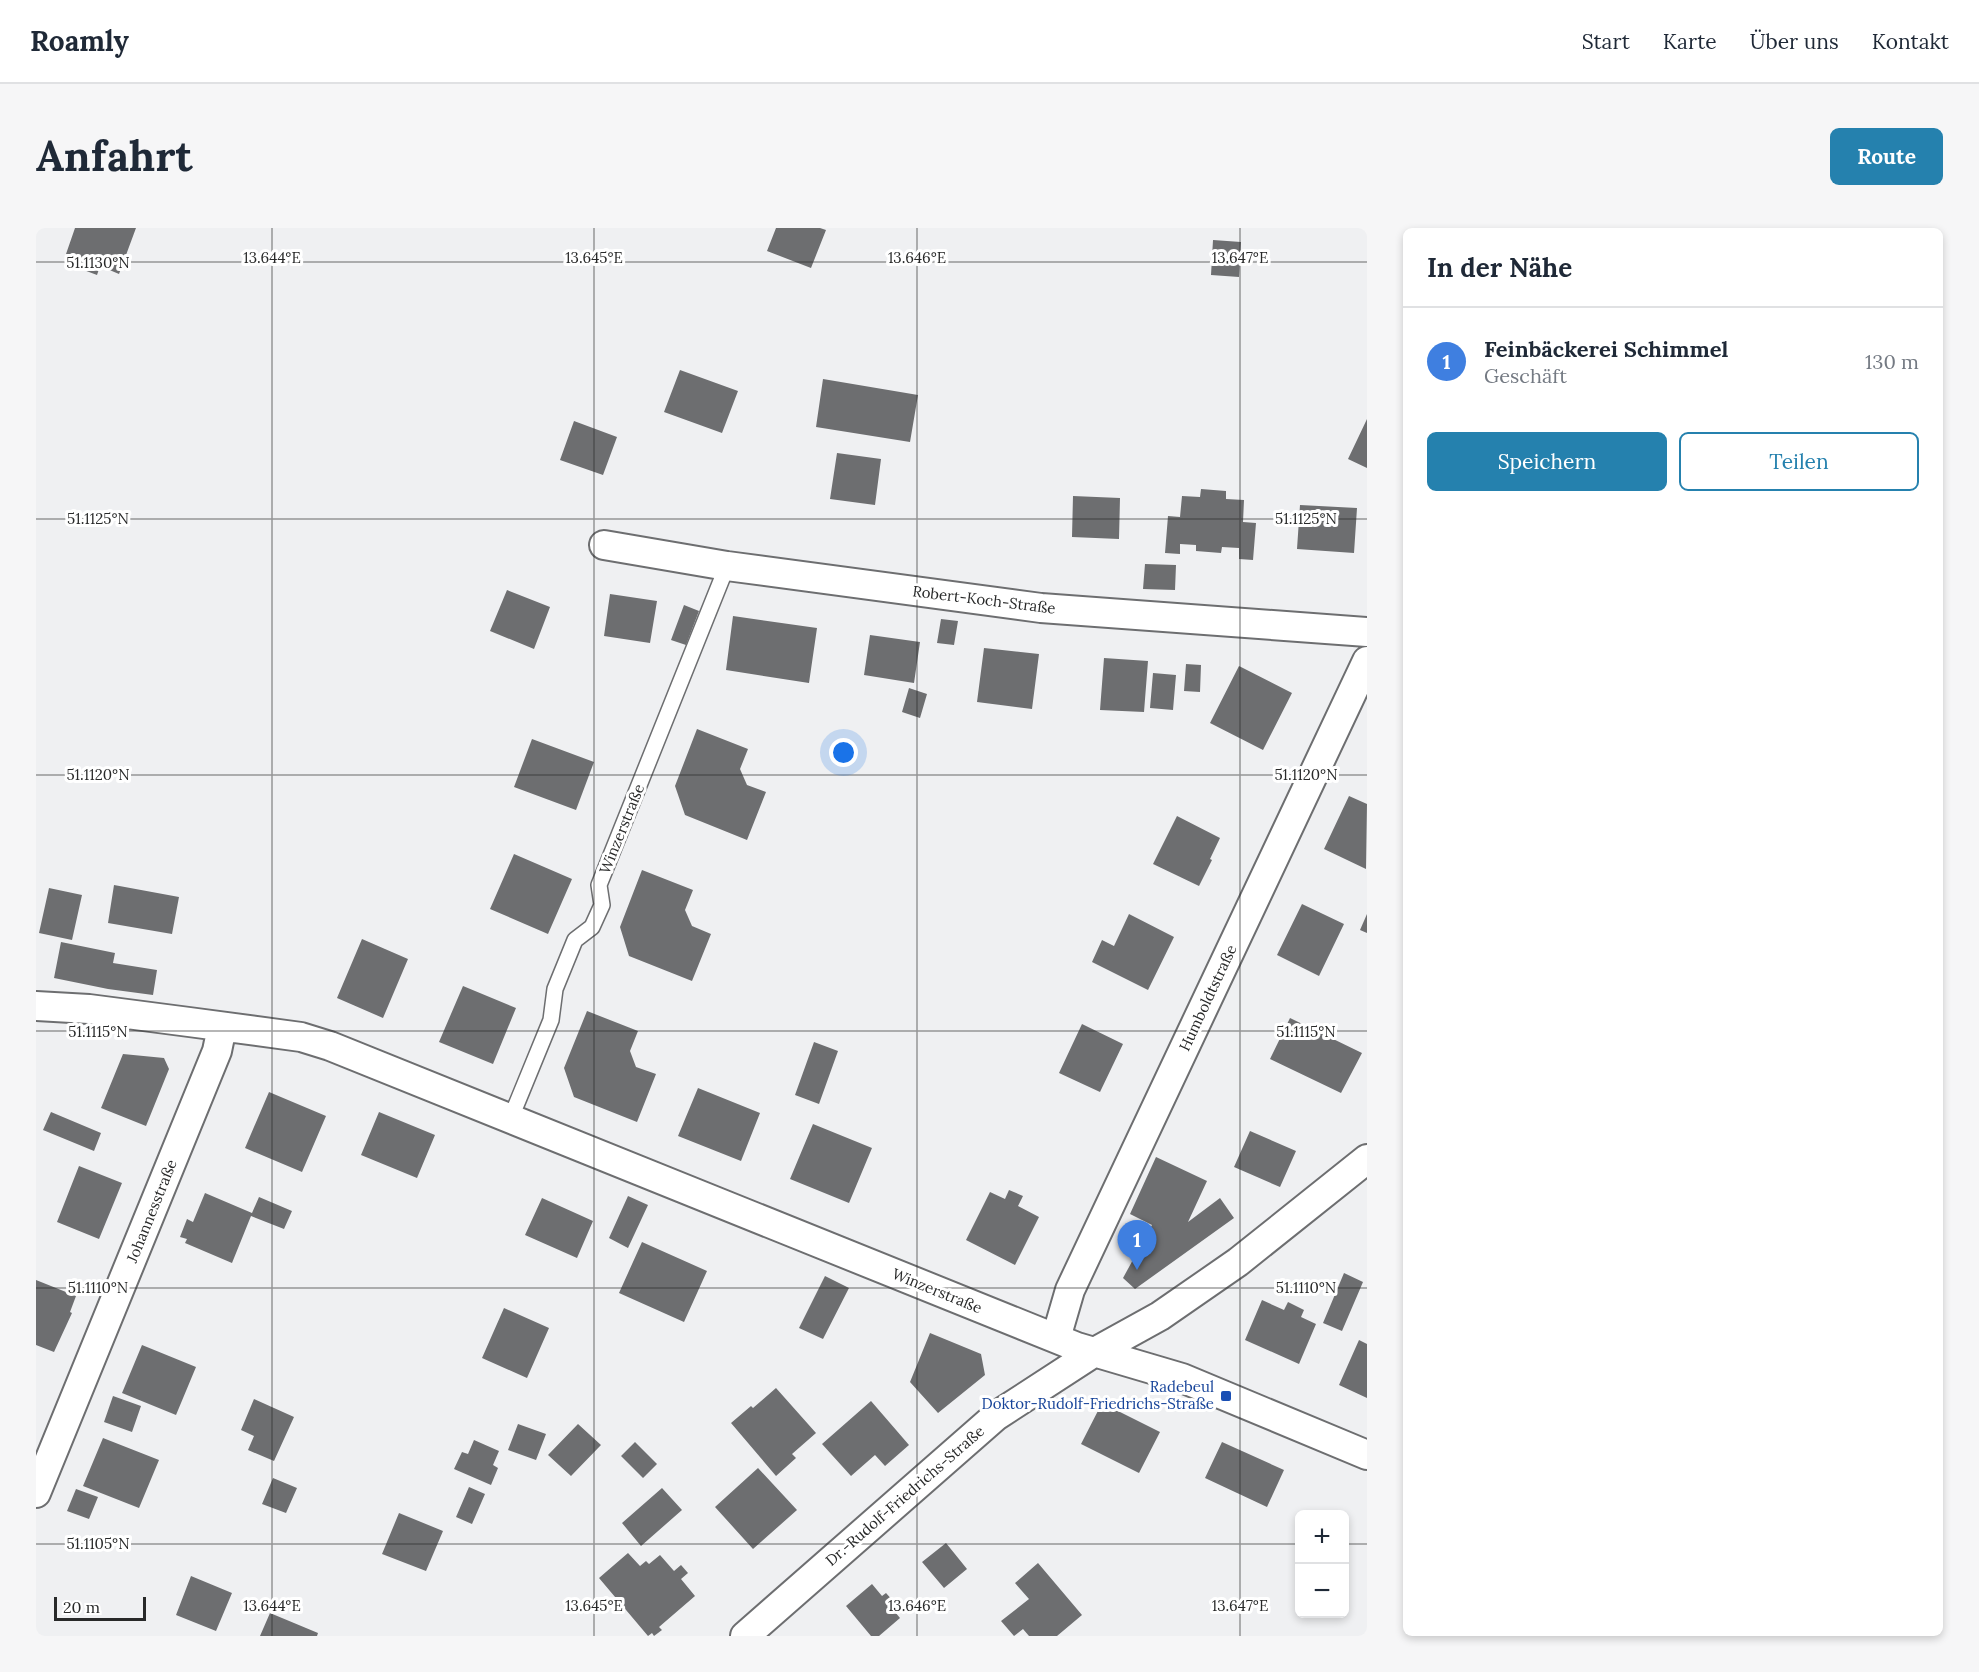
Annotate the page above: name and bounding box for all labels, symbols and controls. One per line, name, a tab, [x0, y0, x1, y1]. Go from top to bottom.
text: Roamly	[30, 23, 129, 59]
text: Start	[1582, 28, 1630, 55]
text: Karte	[1663, 28, 1717, 55]
text: Über uns	[1750, 28, 1839, 55]
text: Kontakt	[1872, 28, 1949, 55]
button: Route	[1830, 128, 1943, 185]
text: Anfahrt	[36, 129, 193, 183]
text: 13.644°E	[243, 248, 301, 267]
text: 13.645°E	[565, 248, 623, 267]
text: 13.646°E	[888, 248, 946, 267]
text: 13.647°E	[1212, 248, 1268, 267]
text: In der Nähe	[1427, 251, 1572, 284]
text: 51.1130°N	[66, 253, 130, 272]
text: Feinbäckerei Schimmel	[1484, 335, 1728, 363]
text: 1	[1442, 349, 1451, 374]
text: 130 m	[1865, 349, 1919, 374]
text: Geschäft	[1484, 363, 1567, 388]
button: Speichern	[1427, 432, 1667, 491]
button: Teilen	[1679, 432, 1919, 491]
text: 51.1125°N	[67, 509, 129, 528]
text: 51.1125°N	[1275, 509, 1337, 528]
street label: Robert-Koch-Straße	[911, 581, 1057, 618]
your location	[829, 738, 858, 767]
text: 51.1120°N	[66, 765, 130, 784]
text: 51.1120°N	[1274, 765, 1338, 784]
street label: Winzerstraße	[595, 781, 648, 877]
street label: Humboldtstraße	[1175, 942, 1241, 1054]
text: 51.1115°N	[68, 1022, 128, 1041]
text: 51.1115°N	[1276, 1022, 1336, 1041]
street label: Johannesstraße	[122, 1156, 181, 1266]
pin: 1	[1118, 1220, 1156, 1270]
street label: Winzerstraße	[889, 1264, 985, 1317]
text: 51.1110°N	[68, 1278, 128, 1297]
text: 51.1110°N	[1276, 1278, 1336, 1297]
place label: Radebeul Doktor-Rudolf-Friedrichs-Straße	[981, 1377, 1214, 1413]
marker: Radebeul Doktor-Rudolf-Friedrichs-Straße	[1219, 1389, 1233, 1403]
street label: Dr.-Rudolf-Friedrichs-Straße	[821, 1421, 988, 1570]
map controls	[1295, 1510, 1349, 1618]
button: +	[1295, 1510, 1349, 1564]
text: 51.1105°N	[66, 1534, 130, 1553]
button: −	[1295, 1564, 1349, 1618]
scale bar	[54, 1594, 146, 1622]
text: 13.644°E	[243, 1596, 301, 1615]
text: 13.645°E	[565, 1596, 623, 1615]
text: 13.646°E	[888, 1596, 946, 1615]
text: 13.647°E	[1212, 1596, 1268, 1615]
text: 20 m	[63, 1597, 100, 1617]

